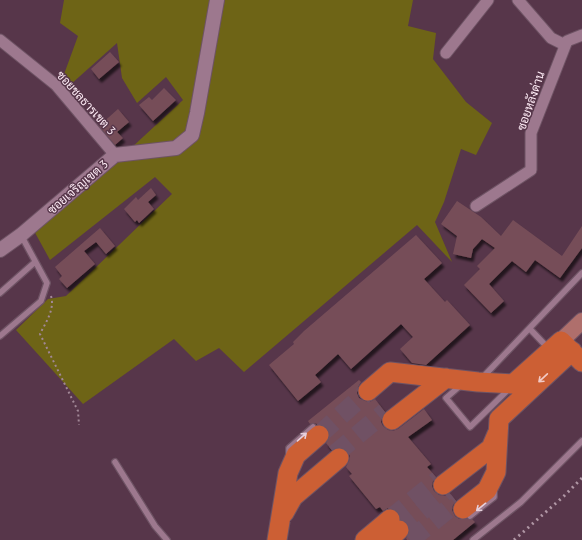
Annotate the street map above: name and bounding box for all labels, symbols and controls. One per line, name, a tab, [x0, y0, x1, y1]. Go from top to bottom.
street label: ซอยชลธารเขต 3	[54, 67, 119, 138]
street label: ซอยหลังด่าน	[513, 69, 548, 133]
street label: ซอยเจริญเขต 3	[44, 156, 111, 217]
one-way arrow	[538, 373, 548, 383]
one-way arrow	[297, 432, 307, 441]
one-way arrow	[475, 503, 486, 512]

